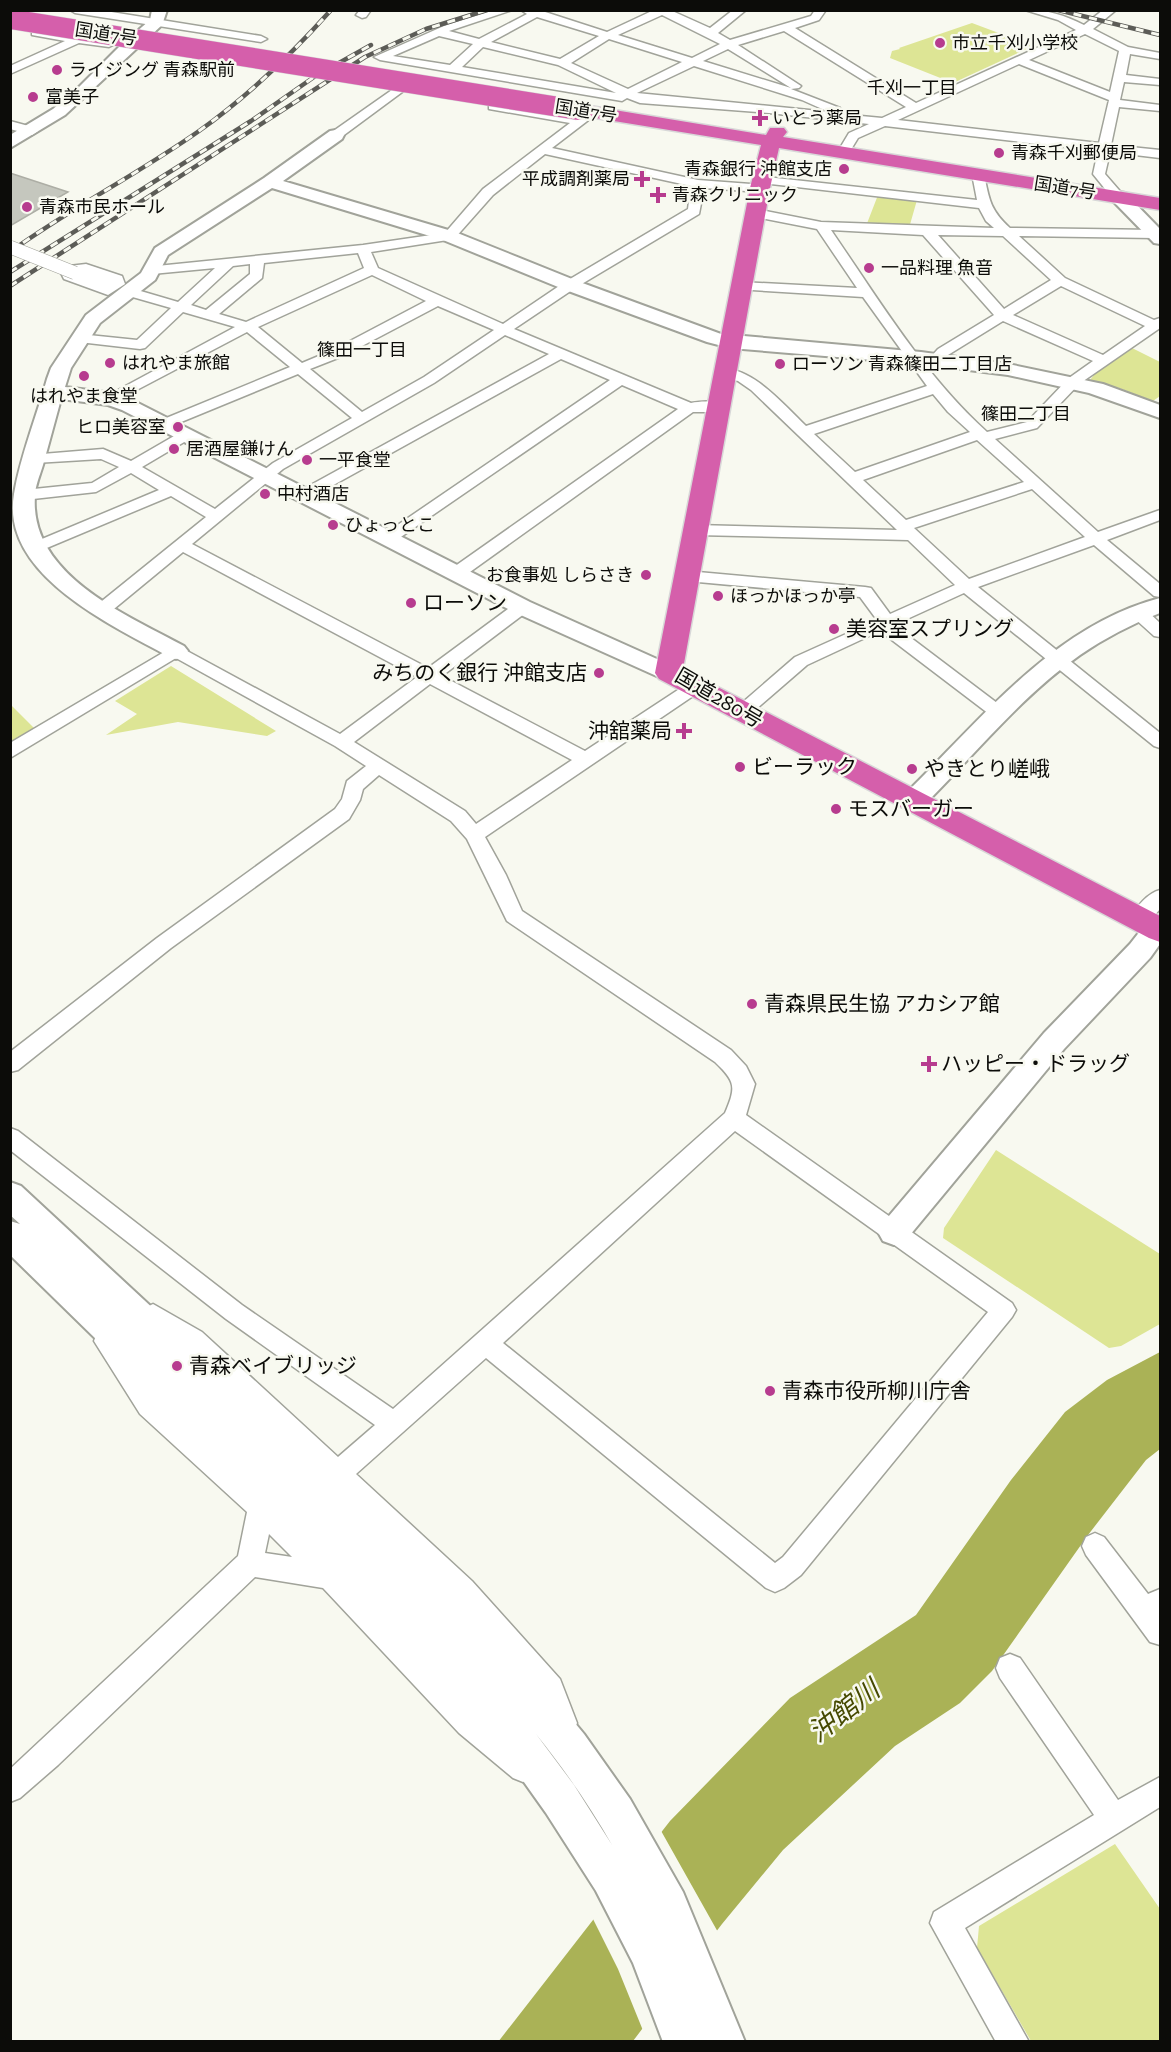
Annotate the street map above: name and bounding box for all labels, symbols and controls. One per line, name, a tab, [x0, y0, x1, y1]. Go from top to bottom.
street label: 国道7号	[73, 18, 139, 50]
place label: 市立千刈小学校	[952, 32, 1078, 54]
marker: 市立千刈小学校	[933, 36, 947, 50]
place label: ライジング 青森駅前	[69, 59, 235, 81]
marker: ライジング 青森駅前	[50, 63, 64, 77]
district label: 千刈一丁目	[867, 77, 957, 99]
place label: 富美子	[45, 86, 99, 108]
marker: 富美子	[26, 90, 40, 104]
street label: 国道7号	[553, 95, 619, 127]
place label: いとう薬局	[772, 107, 862, 129]
marker: いとう薬局	[753, 111, 767, 125]
place label: 青森千刈郵便局	[1011, 142, 1137, 164]
marker: 青森千刈郵便局	[992, 146, 1006, 160]
place label: 青森銀行 沖館支店	[684, 158, 832, 180]
marker: 青森銀行 沖館支店	[837, 162, 851, 176]
place label: 平成調剤薬局	[522, 168, 630, 190]
marker: 平成調剤薬局	[635, 172, 649, 186]
street label: 国道7号	[1032, 172, 1098, 204]
place label: 青森クリニック	[672, 184, 798, 206]
marker: 青森クリニック	[649, 186, 667, 204]
place label: 青森市民ホール	[39, 196, 165, 218]
marker: 青森市民ホール	[20, 200, 34, 214]
place label: 一品料理 魚音	[881, 257, 993, 279]
marker: 一品料理 魚音	[862, 261, 876, 275]
district label: 篠田一丁目	[317, 339, 407, 361]
place label: はれやま旅館	[122, 352, 230, 374]
place label: ローソン 青森篠田二丁目店	[792, 353, 1012, 375]
marker: はれやま旅館	[103, 356, 117, 370]
marker: ローソン 青森篠田二丁目店	[773, 357, 787, 371]
marker: はれやま食堂	[77, 369, 91, 383]
place label: はれやま食堂	[30, 385, 138, 407]
district label: 篠田二丁目	[981, 403, 1071, 425]
place label: ヒロ美容室	[76, 416, 166, 438]
marker: ヒロ美容室	[171, 420, 185, 434]
place label: 居酒屋鎌けん	[186, 438, 294, 460]
marker: 居酒屋鎌けん	[167, 442, 181, 456]
place label: 一平食堂	[319, 449, 391, 471]
marker: 一平食堂	[300, 453, 314, 467]
place label: 中村酒店	[277, 483, 349, 505]
marker: 中村酒店	[258, 487, 272, 501]
place label: ひょっとこ	[345, 514, 435, 536]
marker: ひょっとこ	[326, 518, 340, 532]
place label: お食事処 しらさき	[486, 564, 634, 586]
marker: お食事処 しらさき	[639, 568, 653, 582]
place label: ほっかほっか亭	[730, 585, 856, 607]
marker: ほっかほっか亭	[711, 589, 725, 603]
place label: ローソン	[423, 590, 507, 615]
marker: ローソン	[404, 596, 418, 610]
place label: 美容室スプリング	[846, 616, 1014, 641]
marker: 美容室スプリング	[827, 622, 841, 636]
place label: みちのく銀行 沖館支店	[372, 660, 587, 685]
street label: 国道280号	[671, 662, 768, 733]
marker: みちのく銀行 沖館支店	[592, 666, 606, 680]
place label: 沖舘薬局	[588, 718, 672, 743]
marker: 沖舘薬局	[677, 724, 691, 738]
place label: ビーラック	[752, 754, 857, 779]
place label: やきとり嵯峨	[924, 756, 1050, 781]
marker: ビーラック	[733, 760, 747, 774]
marker: やきとり嵯峨	[905, 762, 919, 776]
place label: モスバーガー	[848, 796, 974, 821]
marker: モスバーガー	[829, 802, 843, 816]
place label: 青森県民生協 アカシア館	[764, 991, 1000, 1016]
marker: 青森県民生協 アカシア館	[745, 997, 759, 1011]
place label: ハッピー・ドラッグ	[941, 1051, 1130, 1076]
marker: ハッピー・ドラッグ	[922, 1057, 936, 1071]
place label: 青森ベイブリッジ	[189, 1353, 357, 1378]
marker: 青森ベイブリッジ	[170, 1359, 184, 1373]
place label: 青森市役所柳川庁舎	[782, 1378, 971, 1403]
marker: 青森市役所柳川庁舎	[763, 1384, 777, 1398]
water label: 沖館川	[802, 1672, 888, 1749]

